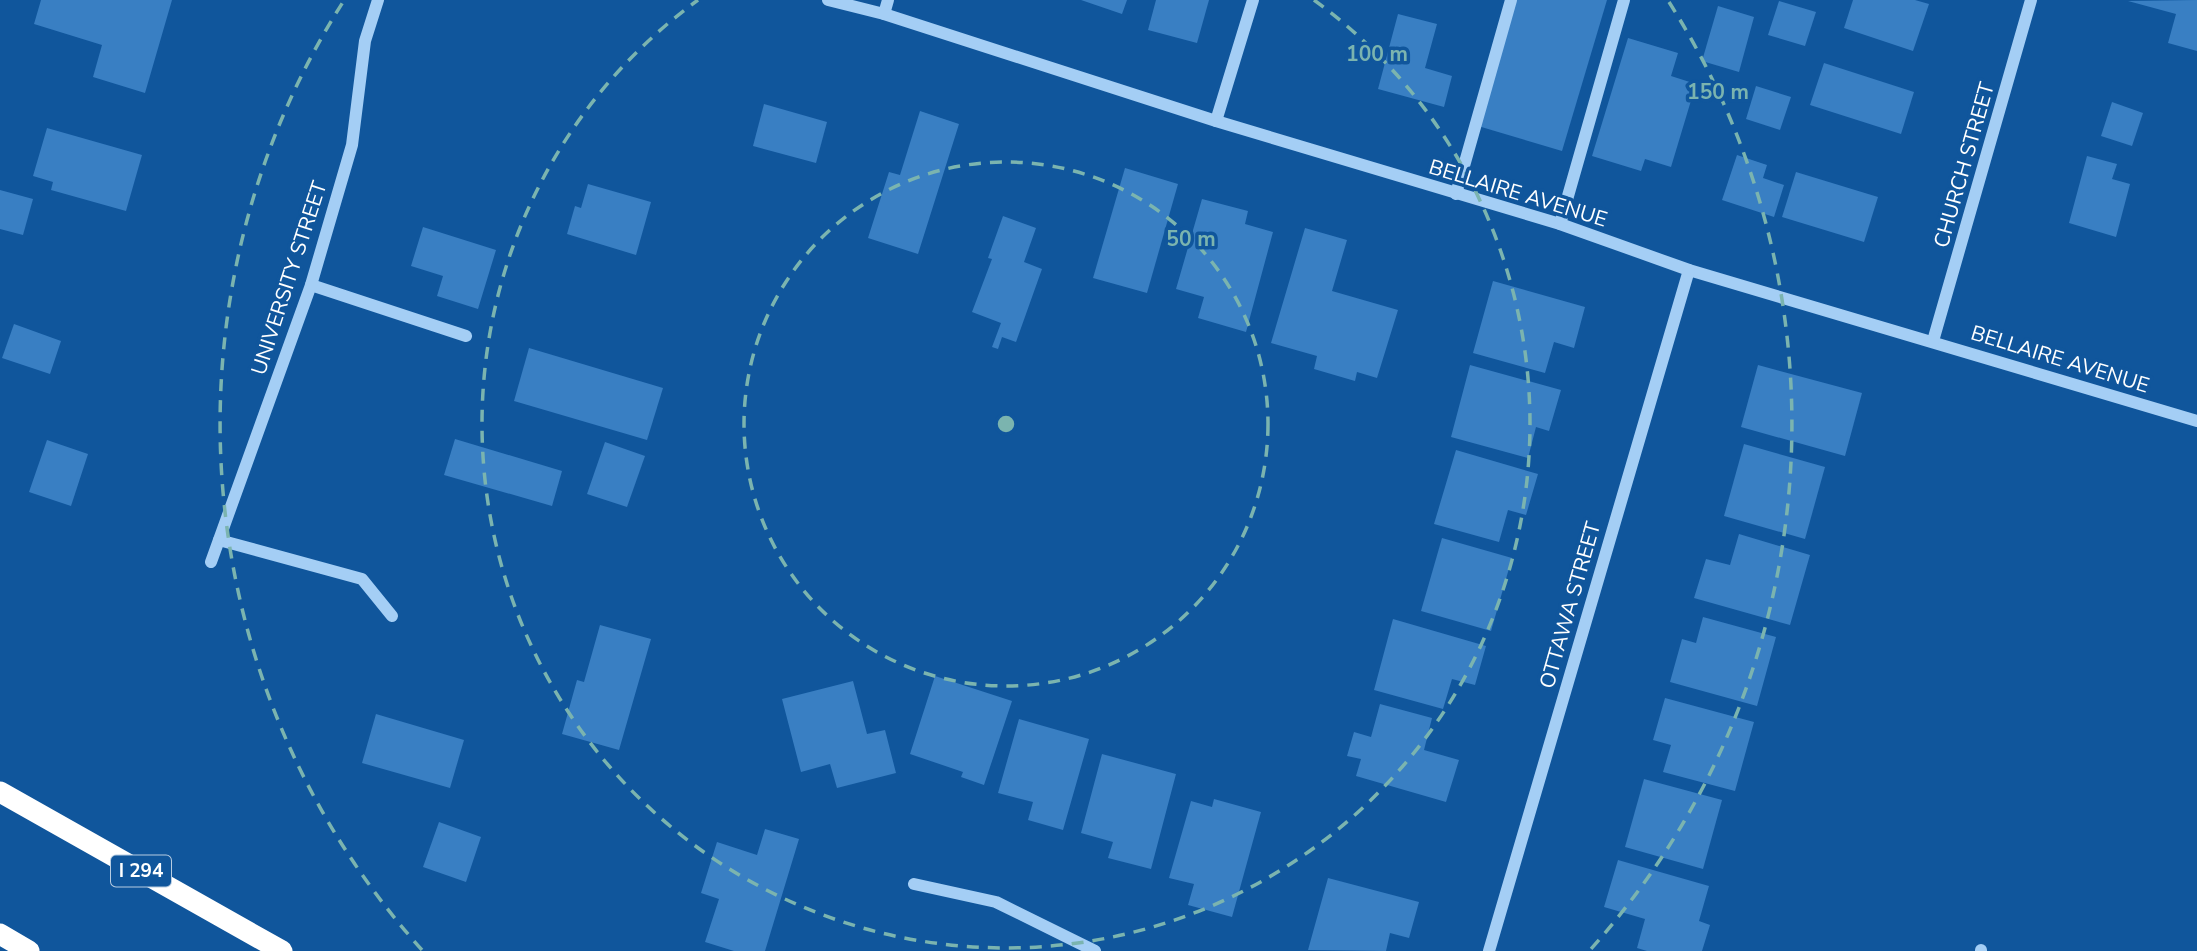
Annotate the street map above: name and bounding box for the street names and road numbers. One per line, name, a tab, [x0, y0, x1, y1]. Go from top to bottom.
street label: CHURCH STREET	[1927, 79, 2001, 251]
street label: BELLAIRE AVENUE	[1425, 153, 1611, 233]
street label: UNIVERSITY STREET	[244, 177, 334, 378]
street label: BELLAIRE AVENUE	[1967, 319, 2153, 399]
street label: OTTAWA STREET	[1533, 518, 1607, 692]
road number: I 294	[111, 856, 171, 886]

